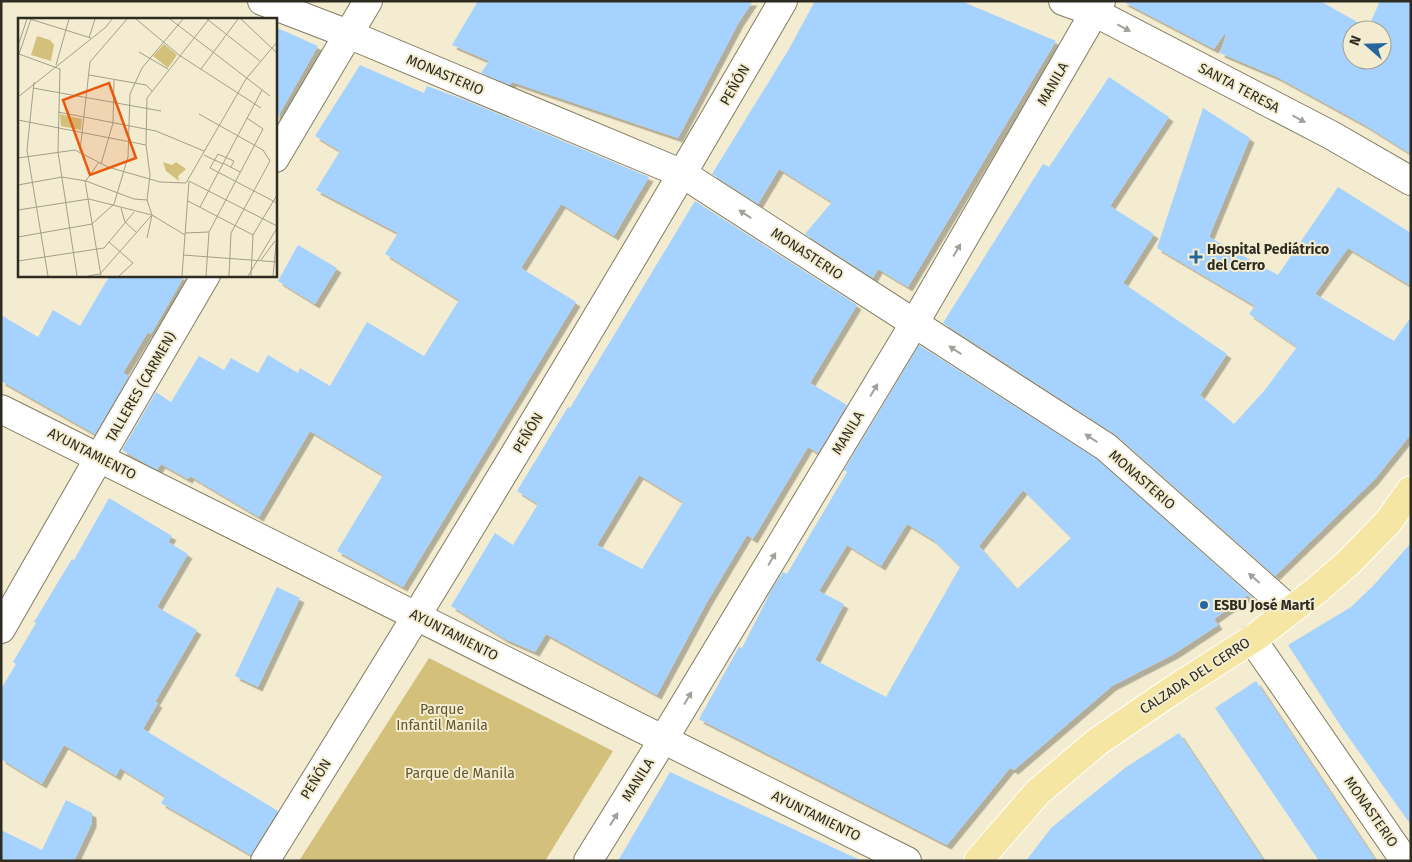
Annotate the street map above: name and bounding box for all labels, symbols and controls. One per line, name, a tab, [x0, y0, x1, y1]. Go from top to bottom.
inset map	[18, 18, 276, 276]
north arrow	[1342, 20, 1392, 70]
one-way arrow	[1117, 24, 1131, 32]
text: N	[1346, 33, 1365, 48]
street label: MONASTERIO	[404, 51, 486, 99]
street label: MANILA	[1034, 59, 1072, 109]
street label: SANTA TERESA	[1195, 59, 1283, 117]
street label: PEÑÓN	[716, 61, 753, 108]
one-way arrow	[1292, 115, 1306, 123]
one-way arrow	[738, 209, 751, 218]
street label: MONASTERIO	[768, 224, 846, 284]
place label: Hospital Pediátrico del Cerro	[1207, 241, 1329, 274]
one-way arrow	[952, 243, 961, 256]
marker: Hospital Pediátrico del Cerro	[1189, 250, 1203, 264]
street label: TALLERES (CARMEN)	[103, 329, 179, 445]
one-way arrow	[948, 345, 961, 354]
one-way arrow	[870, 383, 879, 396]
street label: MANILA	[828, 408, 868, 458]
street label: PEÑÓN	[508, 409, 547, 456]
street label: AYUNTAMIENTO	[45, 424, 139, 484]
one-way arrow	[1084, 433, 1098, 443]
street label: MONASTERIO	[1105, 447, 1179, 513]
one-way arrow	[768, 552, 777, 565]
one-way arrow	[1248, 572, 1260, 584]
place label: ESBU José Martí	[1214, 597, 1314, 614]
marker: ESBU José Martí	[1198, 599, 1210, 611]
street label: AYUNTAMIENTO	[407, 605, 501, 665]
street label: CALZADA DEL CERRO	[1137, 634, 1253, 718]
one-way arrow	[684, 691, 693, 704]
park label: Parque Infantil Manila	[396, 701, 488, 734]
street label: PEÑÓN	[296, 755, 335, 802]
street label: MANILA	[618, 755, 658, 805]
park label: Parque de Manila	[405, 765, 515, 782]
street label: MONASTERIO	[1340, 773, 1402, 851]
street label: AYUNTAMIENTO	[769, 787, 863, 845]
one-way arrow	[609, 813, 618, 826]

